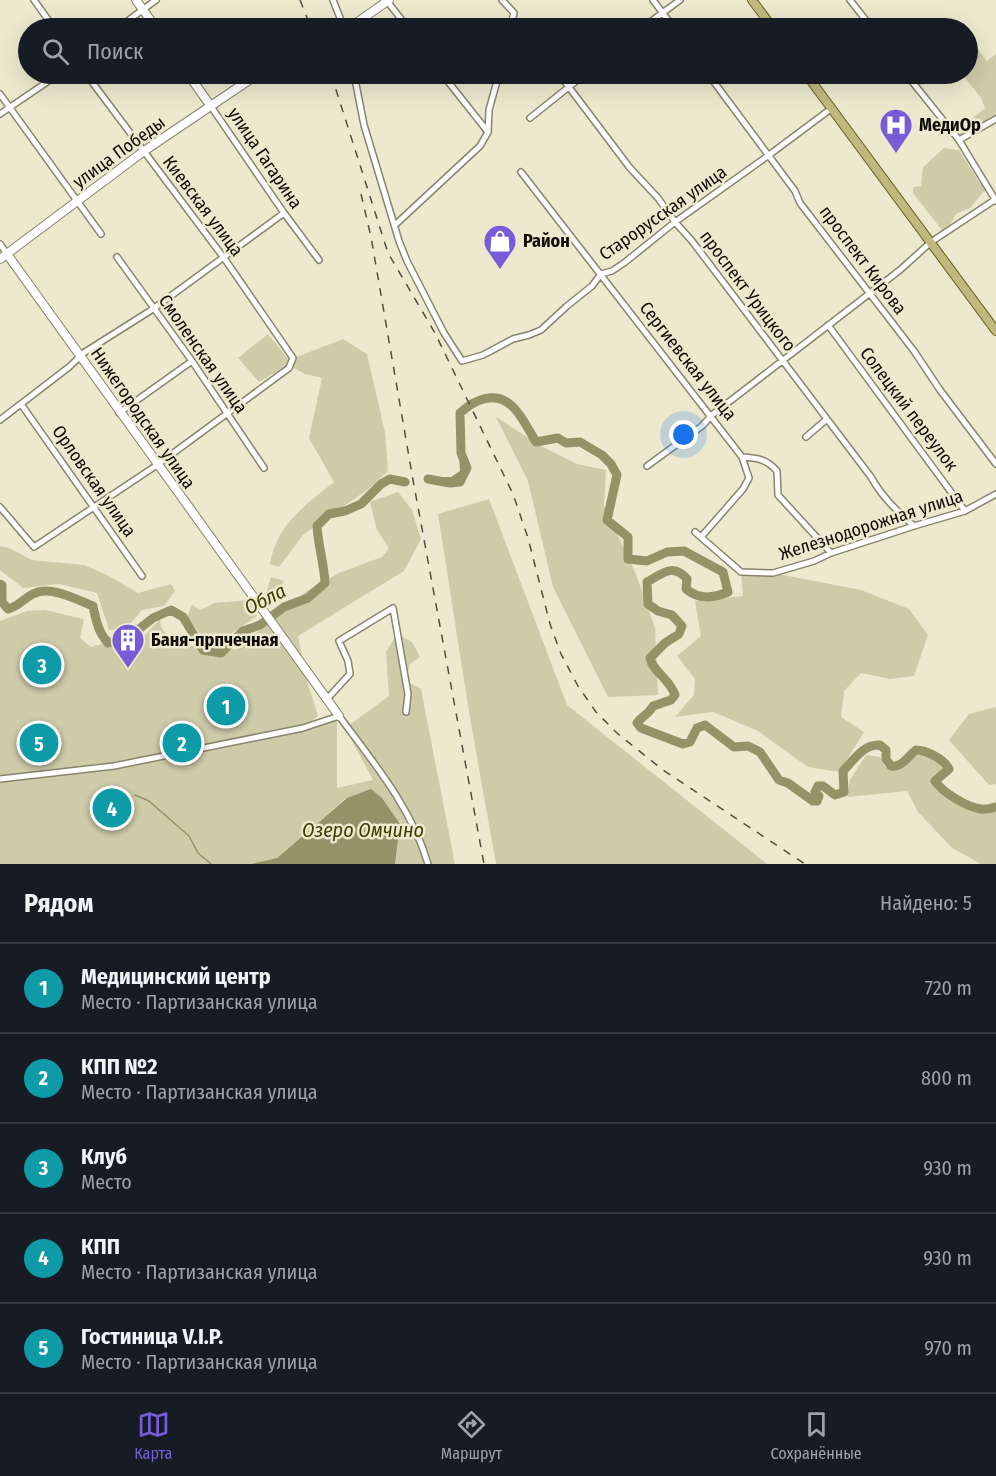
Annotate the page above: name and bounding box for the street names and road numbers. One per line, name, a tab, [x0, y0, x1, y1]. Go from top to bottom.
street label: улица Гагарина	[223, 103, 307, 213]
street label: улица Победы	[69, 111, 169, 193]
street label: Киевская улица	[158, 151, 248, 261]
street label: Старорусская улица	[595, 161, 731, 265]
street label: проспект Кирова	[815, 201, 911, 319]
street label: проспект Урицкого	[695, 226, 801, 356]
street label: Смоленская улица	[154, 290, 252, 418]
street label: Сергиевская улица	[635, 297, 741, 425]
street label: Нижегородская улица	[86, 343, 200, 493]
street label: Солецкий переулок	[855, 343, 963, 476]
street label: Орловская улица	[47, 421, 141, 541]
street label: Железнодорожная улица	[776, 485, 966, 565]

